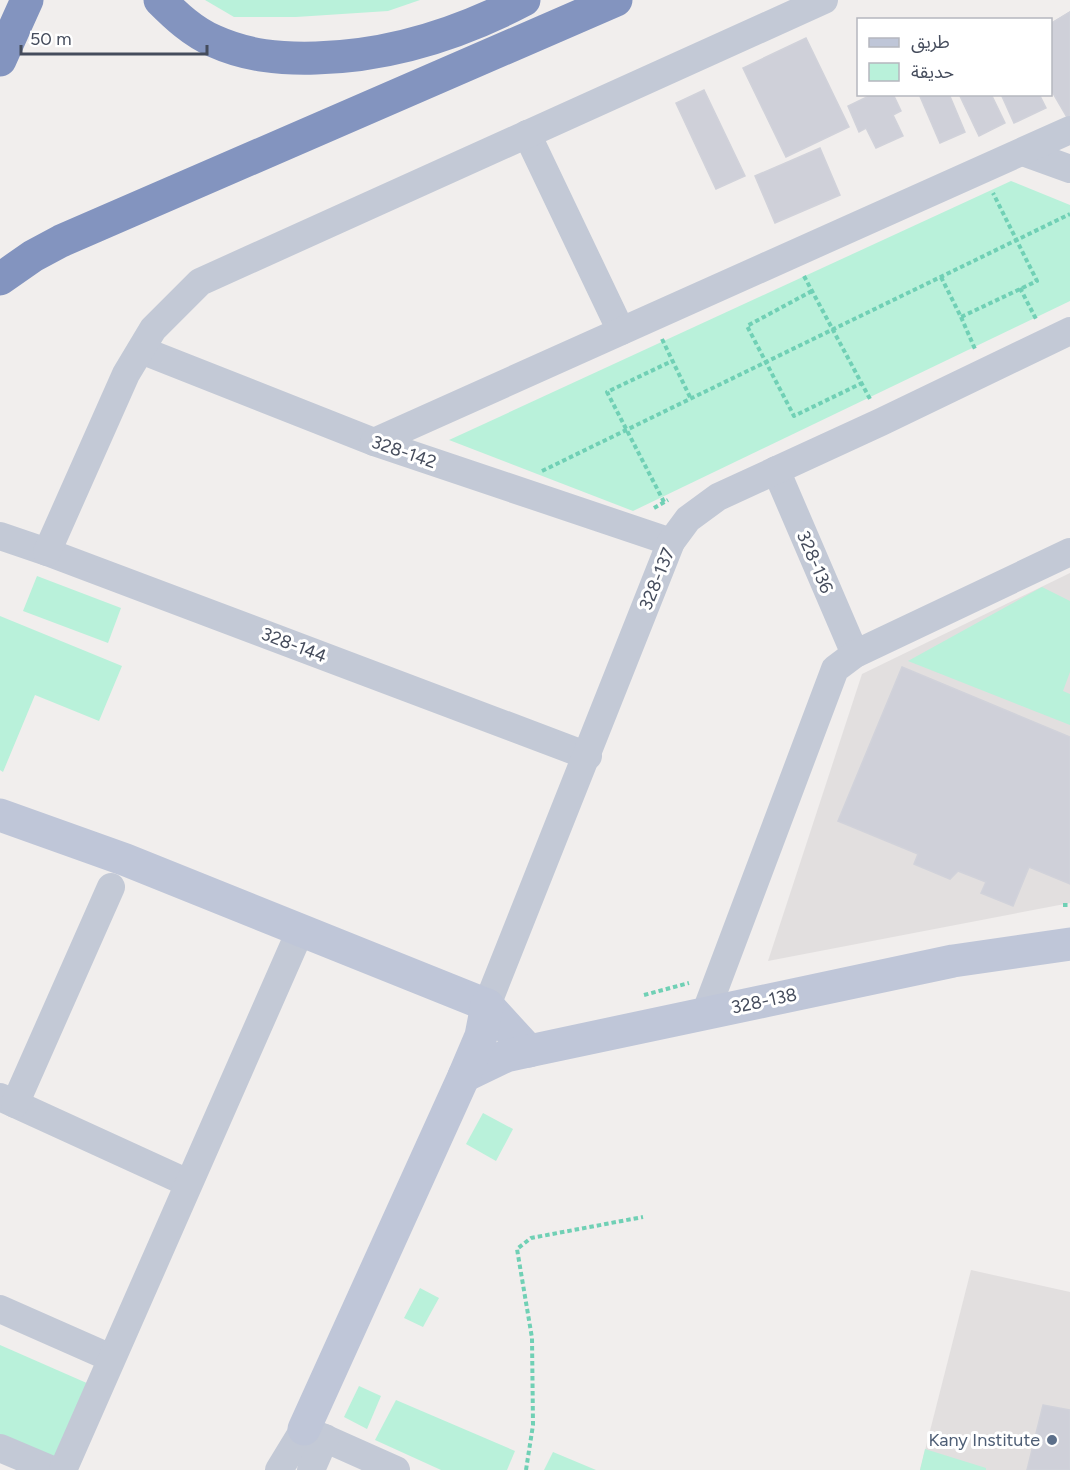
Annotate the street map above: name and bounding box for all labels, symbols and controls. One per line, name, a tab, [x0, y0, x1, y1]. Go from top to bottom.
scale bar	[21, 18, 207, 56]
legend	[857, 18, 1052, 96]
text: 50 m	[30, 28, 72, 50]
text: طريق	[911, 31, 950, 53]
text: حديقة	[911, 61, 954, 83]
street label: 328-142	[369, 431, 439, 473]
street label: 328-136	[792, 527, 838, 597]
street label: 328-137	[635, 544, 680, 613]
street label: 328-144	[258, 623, 330, 667]
street label: 328-138	[729, 983, 799, 1019]
place label: Kany Institute	[928, 1429, 1040, 1451]
marker: Kany Institute	[1045, 1433, 1059, 1447]

